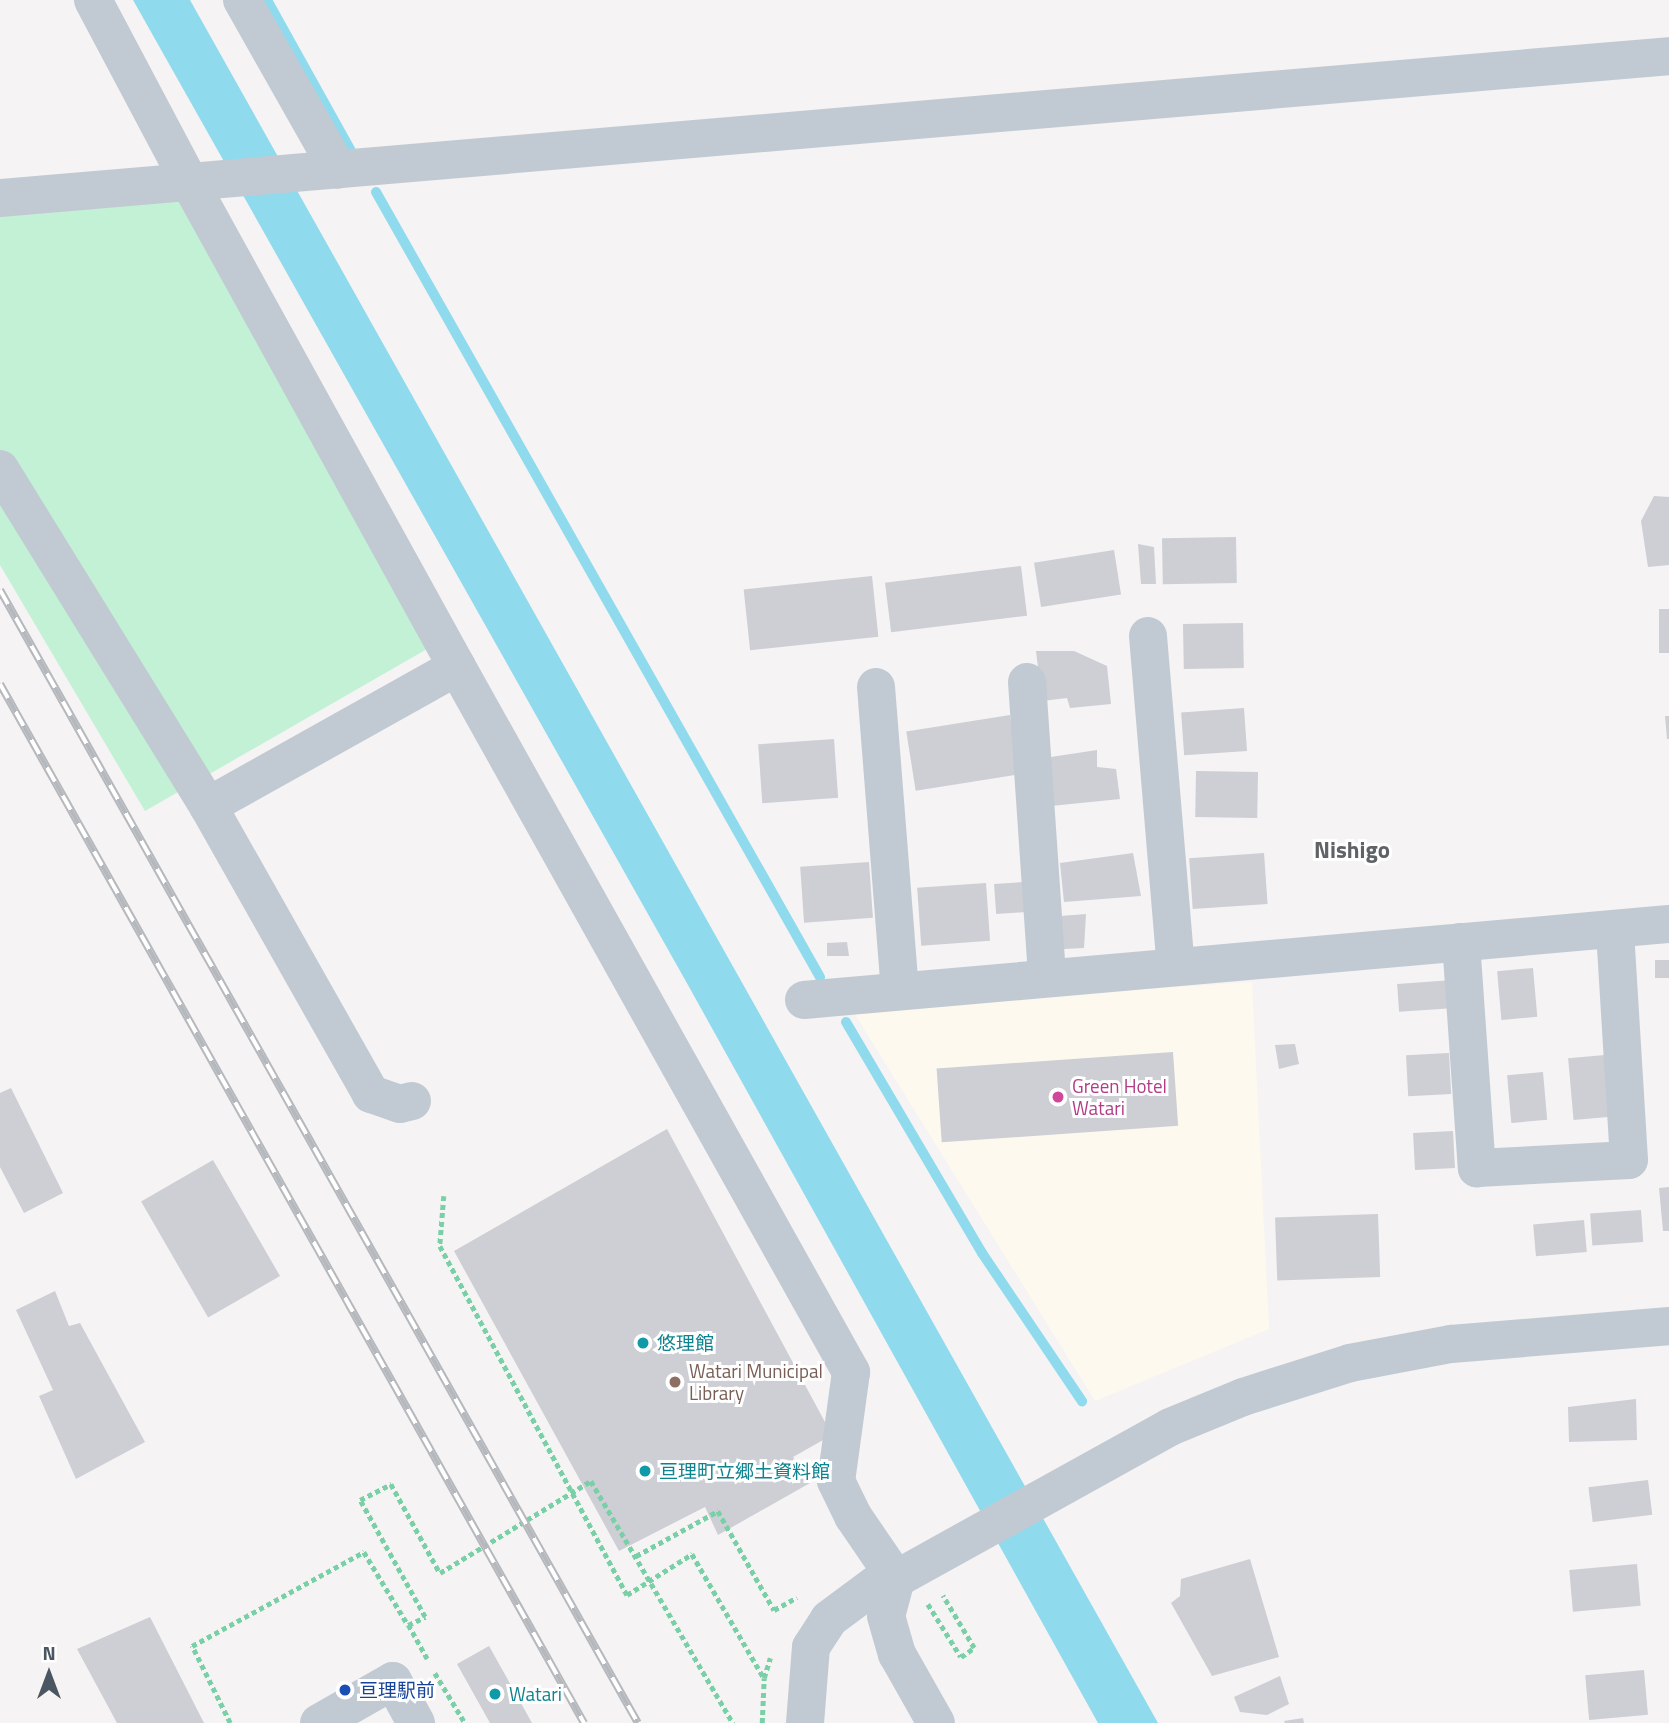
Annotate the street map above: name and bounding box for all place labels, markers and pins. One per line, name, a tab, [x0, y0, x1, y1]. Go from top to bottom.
place label: Green Hotel Watari	[1072, 1075, 1167, 1119]
marker: Green Hotel Watari	[1050, 1089, 1066, 1105]
place label: 悠理館	[657, 1332, 714, 1354]
marker: 悠理館	[635, 1335, 651, 1351]
place label: Watari Municipal Library	[689, 1360, 823, 1404]
marker: Watari Municipal Library	[667, 1374, 683, 1390]
place label: 亘理町立郷土資料館	[659, 1460, 830, 1482]
marker: 亘理町立郷土資料館	[637, 1463, 653, 1479]
place label: 亘理駅前	[359, 1679, 435, 1701]
marker: 亘理駅前	[337, 1682, 353, 1698]
place label: Watari	[509, 1683, 562, 1705]
marker: Watari	[487, 1686, 503, 1702]

